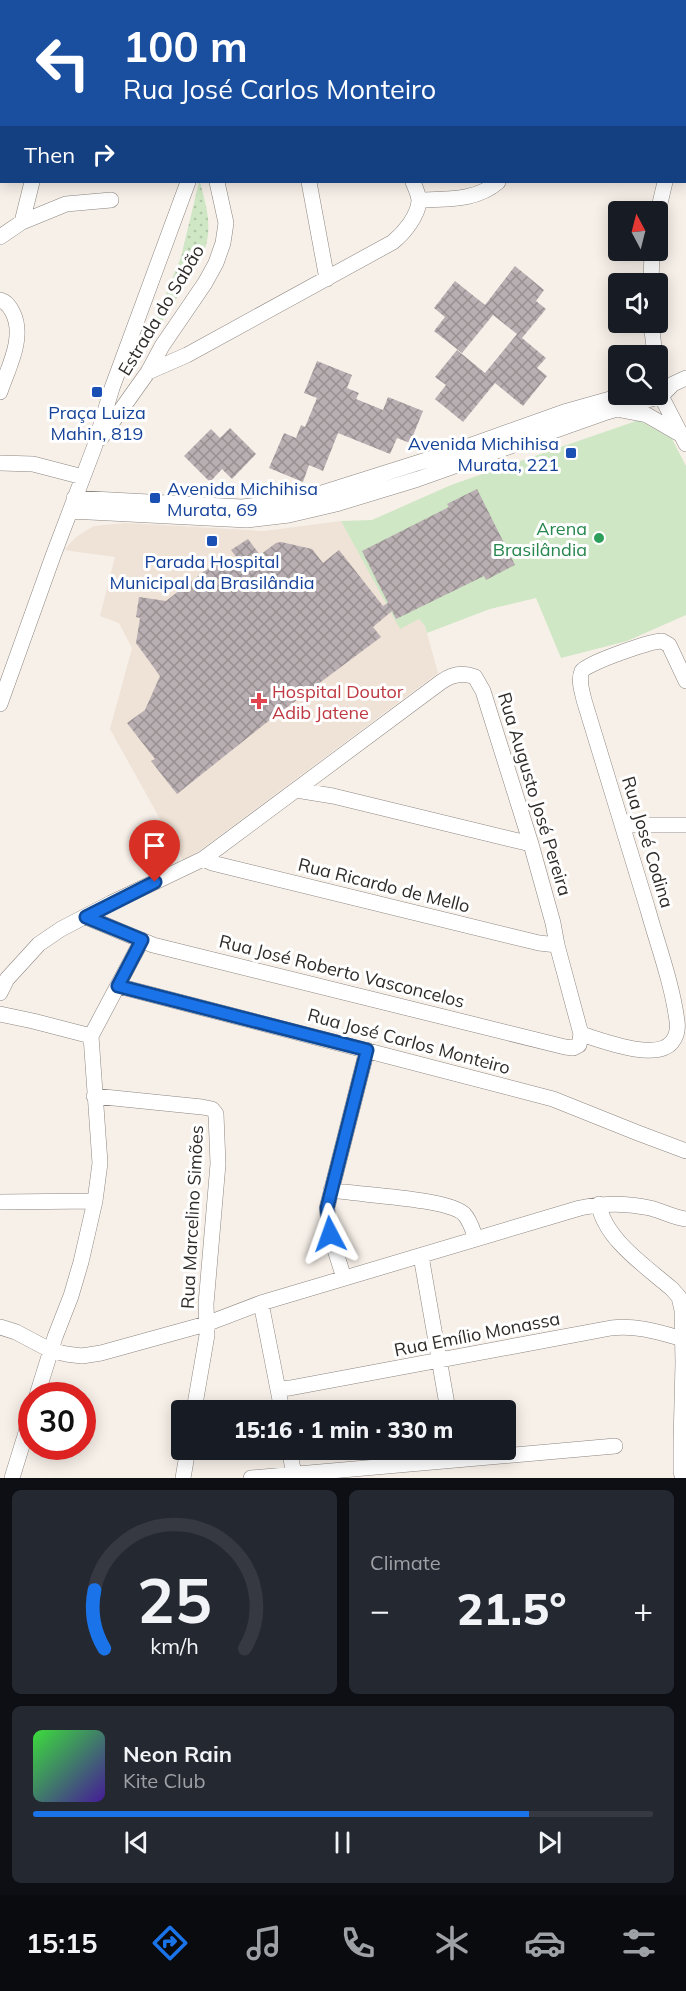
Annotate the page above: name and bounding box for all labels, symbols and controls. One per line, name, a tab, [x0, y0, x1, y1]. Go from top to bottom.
text: 100 m	[123, 20, 248, 73]
icon: left	[24, 24, 102, 102]
text: Rua José Carlos Monteiro	[123, 72, 436, 106]
icon: right	[87, 138, 120, 171]
text: Then	[24, 141, 75, 169]
north arrow	[608, 201, 668, 261]
map controls	[608, 201, 668, 405]
street label: Estrada do Sabão	[113, 240, 209, 380]
button: sound	[608, 273, 668, 333]
button: search	[608, 345, 668, 405]
marker: Praça Luiza Mahin, 819	[90, 385, 104, 399]
place label: Praça Luiza Mahin, 819	[48, 401, 146, 445]
place label: Avenida Michihisa Murata, 221	[408, 432, 559, 476]
marker: Avenida Michihisa Murata, 221	[564, 446, 578, 460]
place label: Avenida Michihisa Murata, 69	[167, 477, 318, 521]
marker: Avenida Michihisa Murata, 69	[148, 491, 162, 505]
place label: Arena Brasilândia	[493, 517, 587, 561]
marker: Arena Brasilândia	[592, 531, 606, 545]
marker: Parada Hospital Municipal da Brasilândia	[205, 534, 219, 548]
place label: Parada Hospital Municipal da Brasilândia	[110, 550, 314, 594]
place label: Hospital Doutor Adib Jatene	[272, 680, 404, 724]
street label: Rua Augusto José Pereira	[493, 689, 577, 899]
marker: Hospital Doutor Adib Jatene	[250, 692, 268, 710]
street label: Rua José Codina	[617, 773, 679, 911]
pin	[129, 820, 180, 882]
icon: arrive	[138, 829, 171, 862]
street label: Rua Ricardo de Mello	[296, 853, 472, 917]
street label: Rua José Roberto Vasconcelos	[217, 929, 467, 1013]
street label: Rua José Carlos Monteiro	[305, 1003, 513, 1079]
street label: Rua Marcelino Simões	[176, 1124, 208, 1309]
position arrow	[298, 1202, 362, 1266]
street label: Rua Emílio Monassa	[392, 1307, 562, 1361]
speed limit sign: 30	[18, 1382, 96, 1460]
text: 15:16 · 1 min · 330 m	[234, 1416, 453, 1444]
text: Climate	[370, 1550, 441, 1575]
text: 25	[137, 1560, 212, 1639]
text: 21.5°	[457, 1580, 566, 1636]
text: −	[370, 1589, 390, 1630]
text: +	[633, 1589, 653, 1630]
text: km/h	[150, 1632, 199, 1659]
text: Neon Rain	[123, 1740, 232, 1768]
text: Kite Club	[123, 1768, 205, 1793]
icon: previous	[120, 1826, 153, 1859]
icon: pause	[326, 1826, 359, 1859]
icon: next	[533, 1826, 566, 1859]
icon: directions	[149, 1922, 191, 1964]
icon: music	[243, 1922, 285, 1964]
icon: phone	[337, 1922, 379, 1964]
icon: climate	[431, 1922, 473, 1964]
icon: car	[524, 1922, 566, 1964]
icon: filters	[618, 1922, 660, 1964]
text: 15:15	[26, 1926, 97, 1960]

